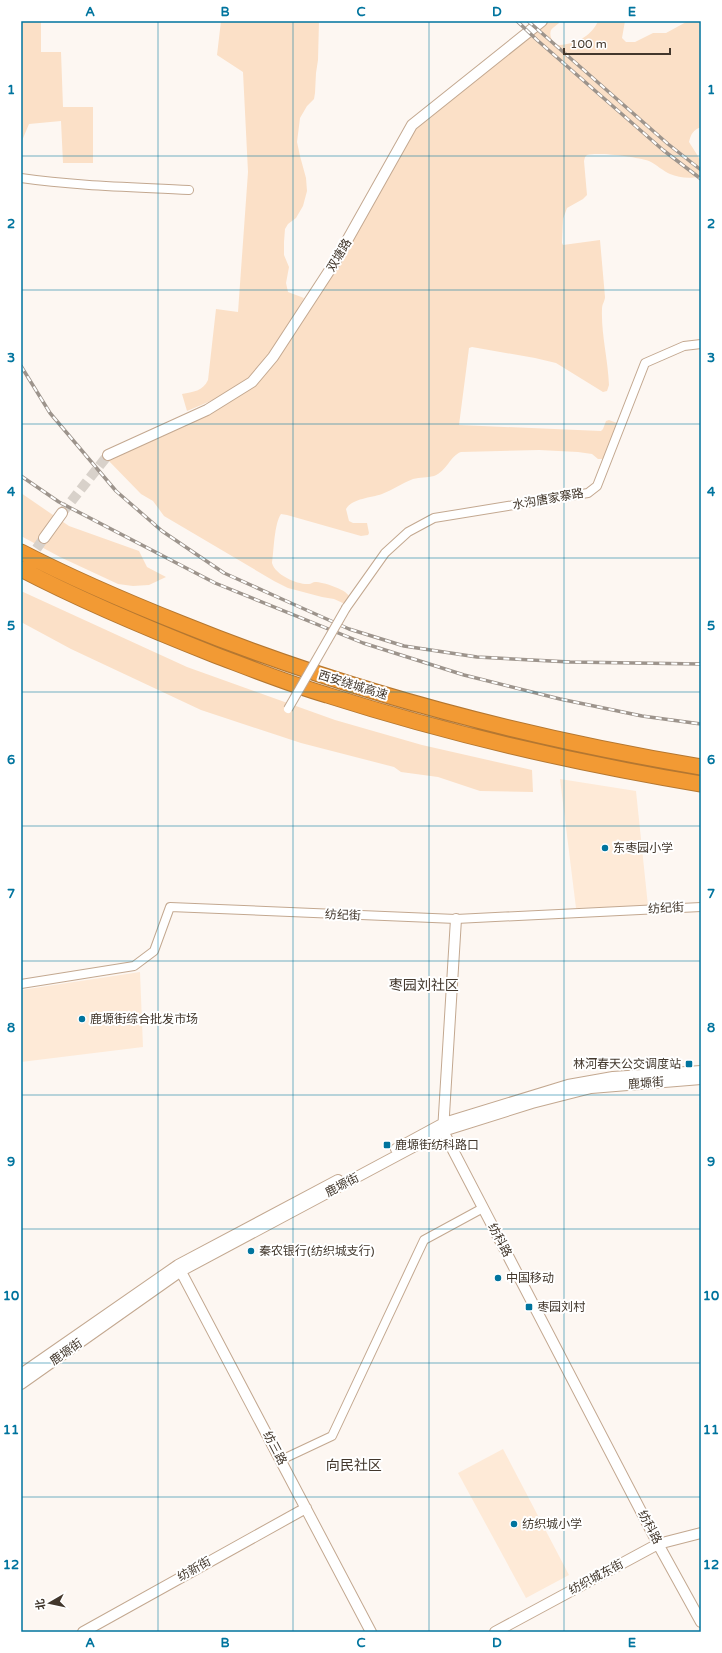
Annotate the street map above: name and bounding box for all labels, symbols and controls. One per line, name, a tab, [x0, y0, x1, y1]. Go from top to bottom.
text: A	[85, 4, 95, 20]
text: B	[220, 4, 230, 20]
text: C	[356, 4, 366, 20]
text: D	[492, 4, 502, 20]
text: E	[628, 4, 636, 20]
scale bar	[564, 30, 670, 56]
text: 100 m	[570, 37, 607, 51]
text: 1	[7, 82, 15, 98]
text: 1	[707, 82, 715, 98]
text: 2	[7, 216, 15, 232]
text: 2	[707, 216, 715, 232]
street label: 双塘路	[324, 236, 354, 274]
text: 3	[7, 350, 15, 366]
text: 3	[707, 350, 715, 366]
text: 4	[7, 484, 16, 500]
text: 4	[707, 484, 716, 500]
street label: 水沟唐家寨路	[511, 486, 585, 512]
text: 5	[7, 618, 15, 634]
text: 5	[707, 618, 715, 634]
street label: 西安绕城高速	[317, 668, 389, 702]
text: 6	[7, 752, 15, 768]
text: 6	[707, 752, 715, 768]
place label: 东枣园小学	[613, 841, 673, 855]
marker: 东枣园小学	[600, 843, 610, 853]
text: 7	[7, 886, 15, 902]
text: 7	[707, 886, 715, 902]
street label: 纺纪街	[648, 900, 684, 916]
street label: 纺纪街	[325, 907, 361, 923]
district label: 枣园刘社区	[389, 977, 459, 994]
place label: 鹿塬街综合批发市场	[90, 1012, 198, 1026]
marker: 鹿塬街综合批发市场	[77, 1014, 87, 1024]
text: 8	[7, 1020, 15, 1036]
text: 8	[707, 1020, 715, 1036]
place label: 林河春天公交调度站	[573, 1057, 681, 1071]
marker: 林河春天公交调度站	[684, 1059, 694, 1069]
street label: 鹿塬街	[628, 1075, 664, 1091]
place label: 鹿塬街纺科路口	[395, 1138, 479, 1152]
marker: 鹿塬街纺科路口	[382, 1140, 392, 1150]
text: 9	[7, 1154, 15, 1170]
text: 9	[707, 1154, 715, 1170]
street label: 鹿塬街	[323, 1170, 361, 1200]
street label: 纺科路	[485, 1221, 515, 1259]
place label: 秦农银行(纺织城支行)	[259, 1244, 375, 1258]
marker: 秦农银行(纺织城支行)	[246, 1246, 256, 1256]
place label: 中国移动	[506, 1271, 554, 1285]
marker: 中国移动	[493, 1273, 503, 1283]
text: 10	[3, 1288, 19, 1304]
text: 10	[703, 1288, 719, 1304]
place label: 枣园刘村	[537, 1300, 586, 1314]
marker: 枣园刘村	[524, 1302, 534, 1312]
street label: 鹿塬街	[47, 1336, 85, 1368]
text: 11	[3, 1422, 19, 1438]
text: 11	[703, 1422, 719, 1438]
street label: 纺三路	[260, 1429, 290, 1467]
district label: 向民社区	[326, 1457, 382, 1474]
street label: 纺科路	[635, 1508, 665, 1546]
place label: 纺织城小学	[522, 1517, 582, 1531]
marker: 纺织城小学	[509, 1519, 519, 1529]
street label: 纺新街	[175, 1554, 213, 1584]
text: 12	[3, 1557, 19, 1573]
street label: 纺织城东街	[566, 1557, 626, 1597]
text: 12	[703, 1557, 719, 1573]
north arrow	[30, 1583, 70, 1623]
text: 北	[33, 1598, 48, 1611]
text: A	[85, 1635, 95, 1651]
text: B	[220, 1635, 230, 1651]
text: C	[356, 1635, 366, 1651]
text: D	[492, 1635, 502, 1651]
text: E	[628, 1635, 636, 1651]

